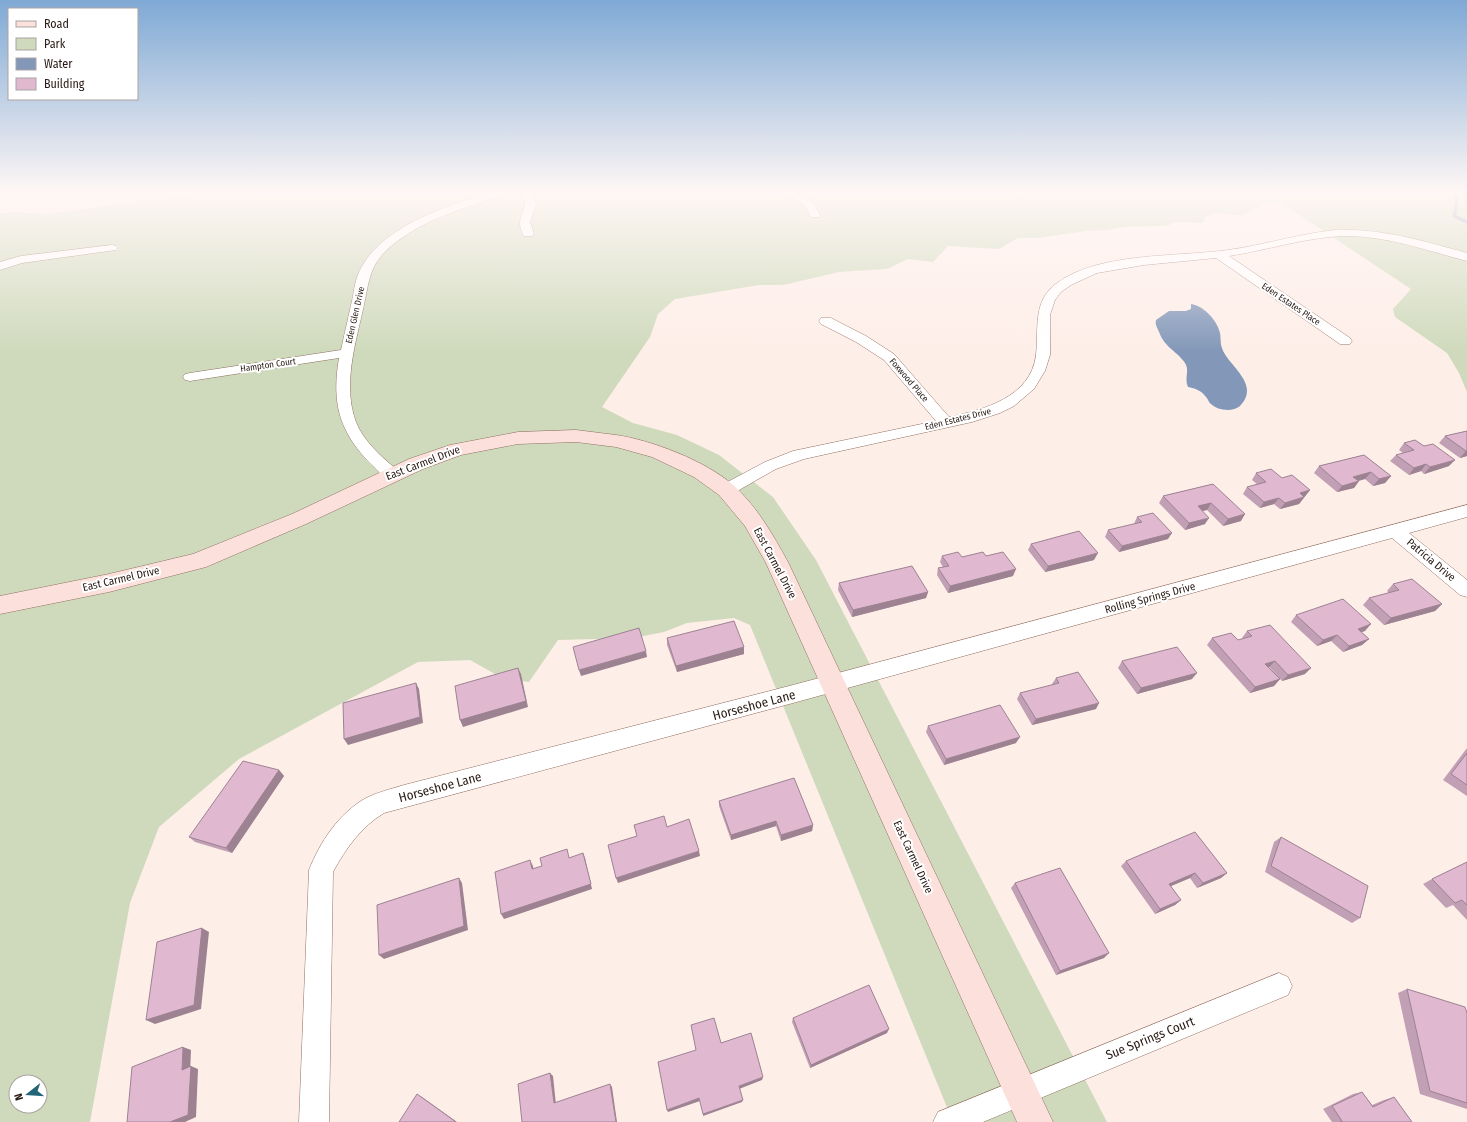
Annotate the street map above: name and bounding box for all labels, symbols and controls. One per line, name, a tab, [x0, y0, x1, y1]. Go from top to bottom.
legend	[8, 8, 138, 100]
text: Road	[44, 17, 69, 31]
text: Park	[44, 37, 66, 51]
text: Water	[44, 57, 73, 71]
text: Building	[44, 77, 85, 91]
street label: Eden Estates Place	[1260, 281, 1323, 328]
street label: Eden Glen Drive	[344, 285, 367, 344]
street label: Hampton Court	[240, 356, 296, 374]
street label: Foxwood Place	[888, 356, 931, 404]
street label: Eden Estates Drive	[924, 406, 993, 432]
street label: East Carmel Drive	[384, 443, 462, 483]
street label: East Carmel Drive	[751, 525, 799, 601]
street label: Patricia Drive	[1404, 536, 1458, 584]
street label: East Carmel Drive	[81, 564, 161, 594]
street label: Rolling Springs Drive	[1103, 580, 1197, 616]
street label: Horseshoe Lane	[711, 687, 797, 723]
street label: Horseshoe Lane	[397, 769, 483, 805]
street label: East Carmel Drive	[890, 819, 936, 895]
street label: Sue Springs Court	[1104, 1013, 1197, 1063]
north arrow	[8, 1074, 48, 1114]
text: N	[12, 1092, 26, 1102]

